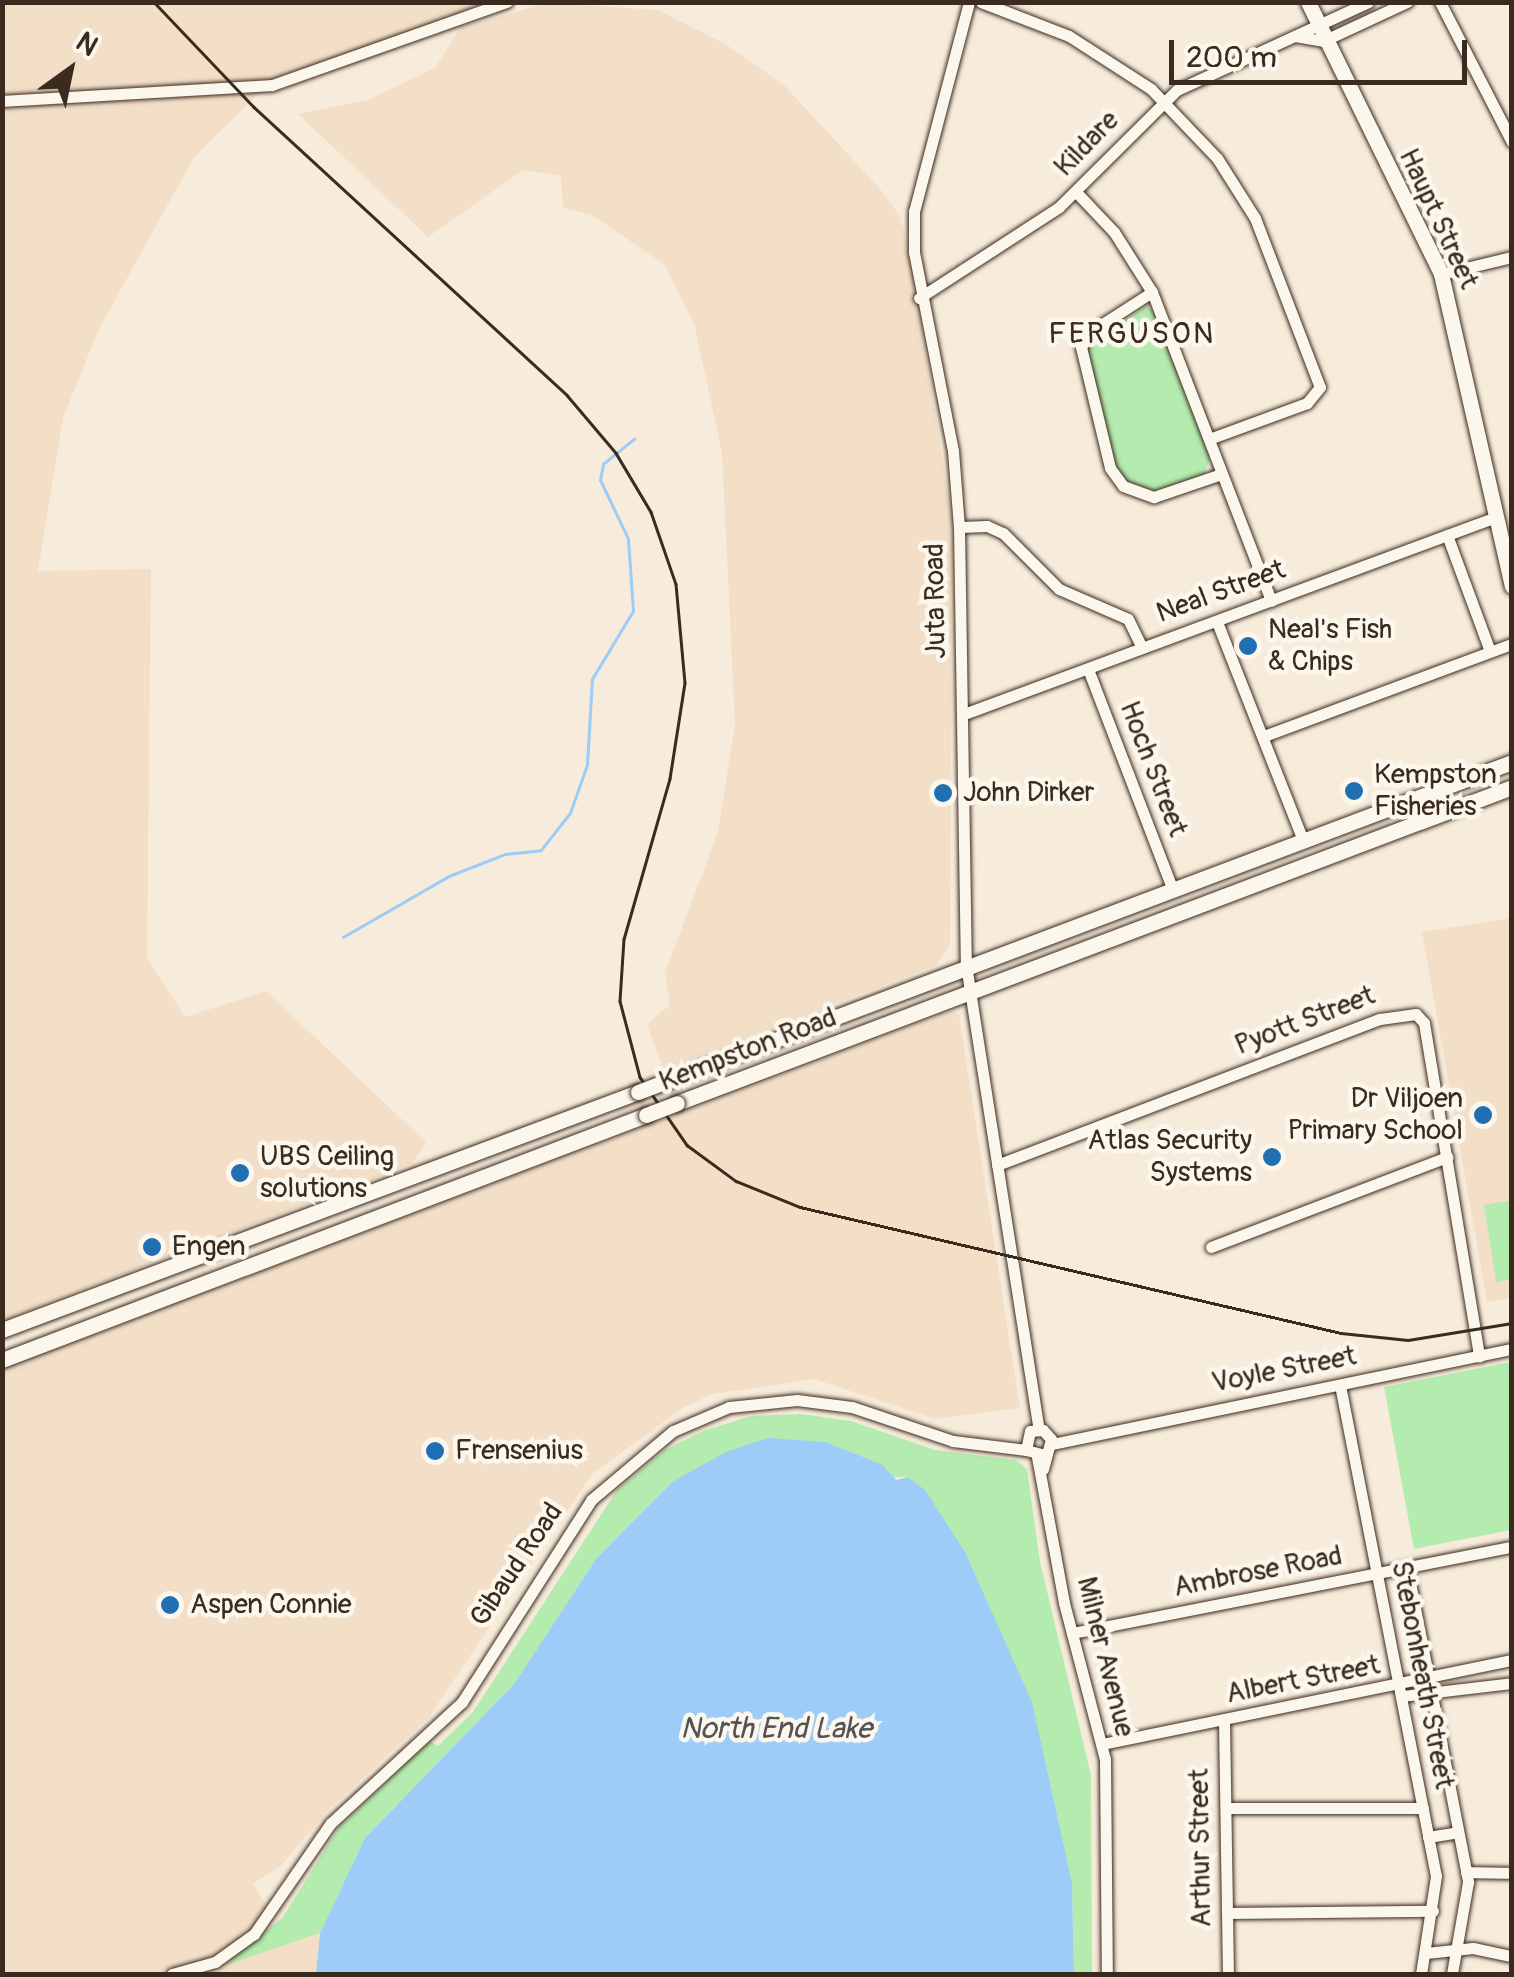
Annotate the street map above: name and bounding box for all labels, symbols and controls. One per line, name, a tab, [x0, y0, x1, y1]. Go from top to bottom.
north arrow	[20, 20, 120, 120]
scale bar	[1174, 20, 1472, 82]
text: N	[69, 25, 104, 64]
text: 200 m	[1186, 39, 1277, 76]
street label: Kildare	[1048, 104, 1126, 184]
street label: Haupt Street	[1391, 144, 1485, 294]
district label: FERGUSON	[1048, 316, 1216, 352]
street label: Juta Road	[918, 543, 954, 659]
street label: Neal Street	[1152, 553, 1290, 631]
place label: Neal's Fish & Chips	[1268, 613, 1392, 679]
marker: Neal's Fish & Chips	[1237, 635, 1259, 657]
street label: Hoch Street	[1112, 697, 1194, 841]
place label: Kempston Fisheries	[1374, 758, 1497, 824]
place label: John Dirker	[963, 776, 1095, 810]
marker: Kempston Fisheries	[1343, 780, 1365, 802]
marker: John Dirker	[932, 782, 954, 804]
street label: Pyott Street	[1230, 979, 1380, 1063]
street label: Kempston Road	[655, 1001, 841, 1099]
place label: Dr Viljoen Primary School	[1287, 1082, 1463, 1148]
marker: Dr Viljoen Primary School	[1472, 1104, 1494, 1126]
place label: Atlas Security Systems	[1088, 1124, 1252, 1190]
place label: UBS Ceiling solutions	[260, 1140, 394, 1206]
marker: Atlas Security Systems	[1261, 1146, 1283, 1168]
marker: UBS Ceiling solutions	[229, 1162, 251, 1184]
place label: Engen	[172, 1230, 246, 1264]
marker: Engen	[141, 1236, 163, 1258]
street label: Voyle Street	[1209, 1340, 1359, 1400]
place label: Frensenius	[455, 1434, 583, 1468]
marker: Frensenius	[424, 1440, 446, 1462]
street label: Gibaud Road	[463, 1497, 571, 1633]
street label: Ambrose Road	[1171, 1539, 1345, 1605]
street label: Stebonheath Street	[1383, 1558, 1461, 1792]
street label: Milner Avenue	[1069, 1574, 1141, 1740]
place label: Aspen Connie	[190, 1588, 352, 1622]
marker: Aspen Connie	[159, 1594, 181, 1616]
street label: Albert Street	[1223, 1649, 1383, 1711]
water label: North End Lake	[680, 1711, 872, 1747]
street label: Arthur Street	[1183, 1768, 1219, 1928]

